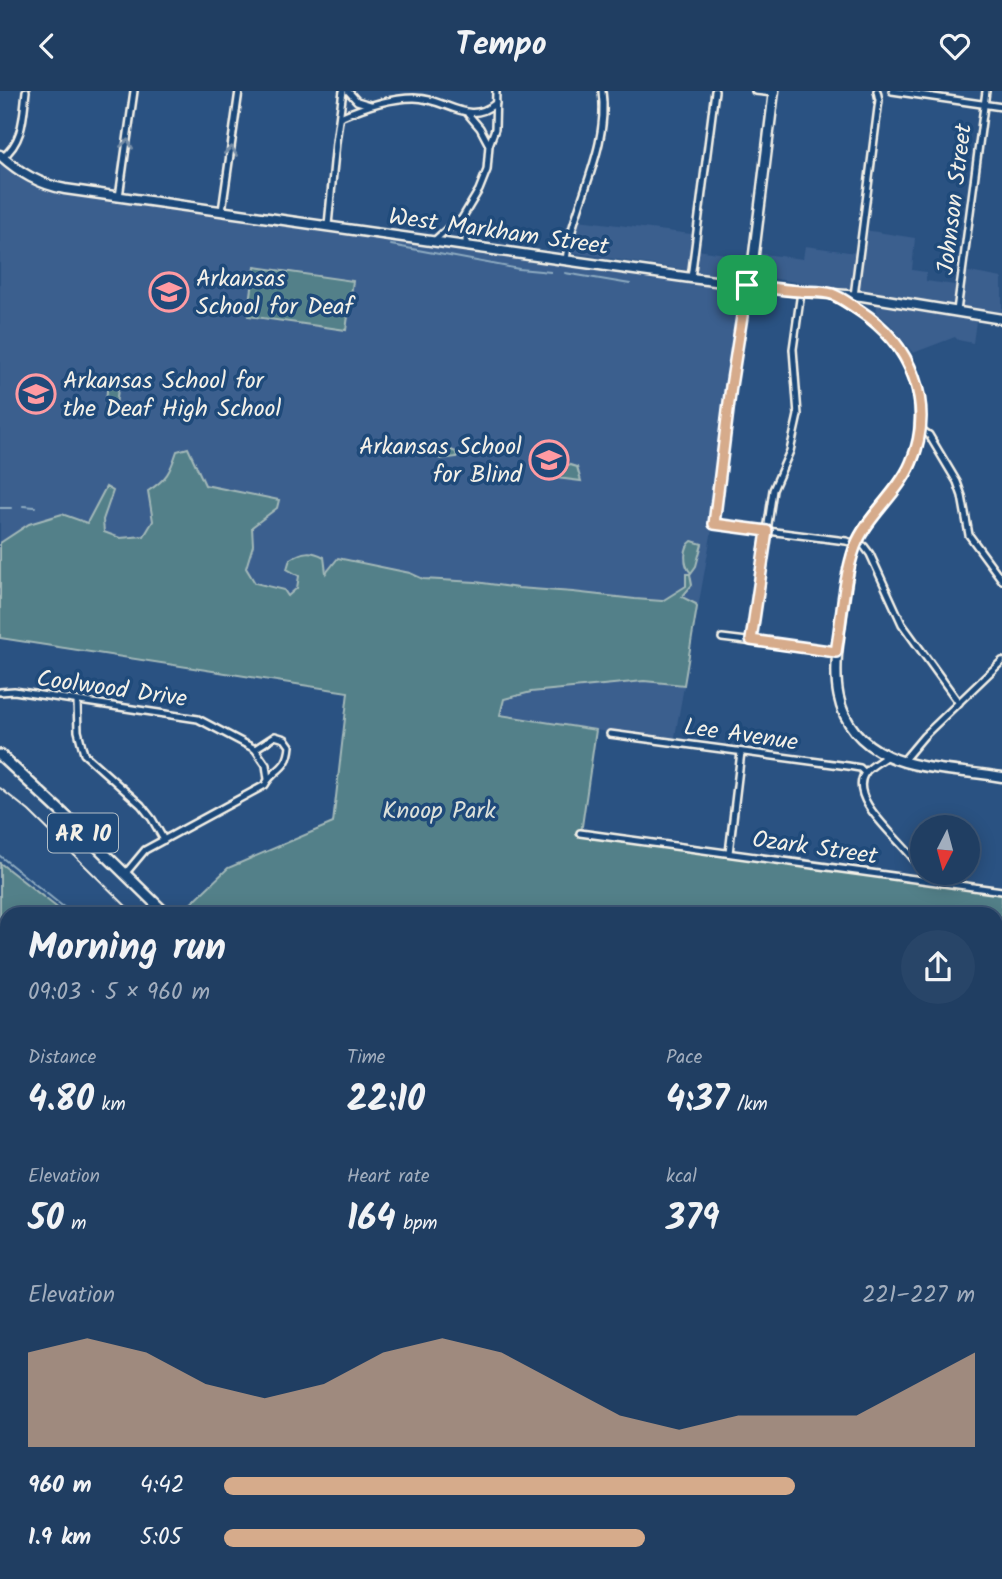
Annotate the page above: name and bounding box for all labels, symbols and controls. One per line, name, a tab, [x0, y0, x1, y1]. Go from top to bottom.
text: Tempo	[455, 20, 547, 71]
icon: back	[28, 27, 66, 65]
icon: heart	[936, 27, 974, 65]
street label: Johnson Street	[927, 121, 984, 277]
one-way arrow	[119, 138, 134, 150]
one-way arrow	[223, 145, 238, 157]
street label: West Markham Street	[386, 198, 612, 267]
pin	[717, 255, 777, 315]
place label: Arkansas School for Deaf	[196, 260, 357, 327]
icon: arrive	[728, 266, 766, 304]
school or university icon: Arkansas School for Deaf	[148, 271, 190, 313]
place label: Arkansas School for the Deaf High School	[63, 362, 281, 429]
school or university icon: Arkansas School for the Deaf High School	[15, 373, 57, 415]
place label: Arkansas School for Blind	[359, 428, 523, 495]
school or university icon: Arkansas School for Blind	[528, 439, 570, 481]
street label: Coolwood Drive	[34, 660, 190, 719]
street label: Lee Avenue	[681, 708, 801, 763]
park label: Knoop Park	[382, 792, 496, 831]
road number: AR 10	[48, 813, 118, 853]
north arrow	[910, 815, 980, 885]
map controls	[910, 815, 980, 885]
street label: Ozark Street	[750, 820, 881, 877]
text: Morning run	[28, 919, 226, 979]
button: share	[901, 930, 975, 1004]
text: 09:03 · 5 × 960 m	[28, 975, 210, 1011]
text: Distance	[28, 1043, 96, 1073]
text: Time	[347, 1043, 385, 1073]
text: Pace	[666, 1043, 702, 1073]
text: 4.80	[28, 1073, 94, 1129]
text: 22:10	[347, 1073, 425, 1129]
text: 4:37	[666, 1073, 729, 1129]
text: km	[94, 1090, 126, 1120]
text: /km	[729, 1090, 768, 1120]
text: Elevation	[28, 1162, 100, 1192]
text: Heart rate	[347, 1162, 430, 1192]
text: kcal	[666, 1162, 697, 1192]
text: 50	[28, 1192, 64, 1248]
text: 164	[347, 1192, 396, 1248]
text: 379	[666, 1192, 719, 1248]
text: m	[64, 1209, 86, 1239]
text: bpm	[396, 1209, 437, 1239]
text: Elevation	[28, 1278, 115, 1314]
text: 221–227 m	[862, 1278, 975, 1314]
text: 960 m	[28, 1468, 92, 1504]
text: 4:42	[140, 1468, 184, 1504]
text: 1.9 km	[28, 1520, 91, 1556]
text: 5:05	[140, 1520, 182, 1556]

